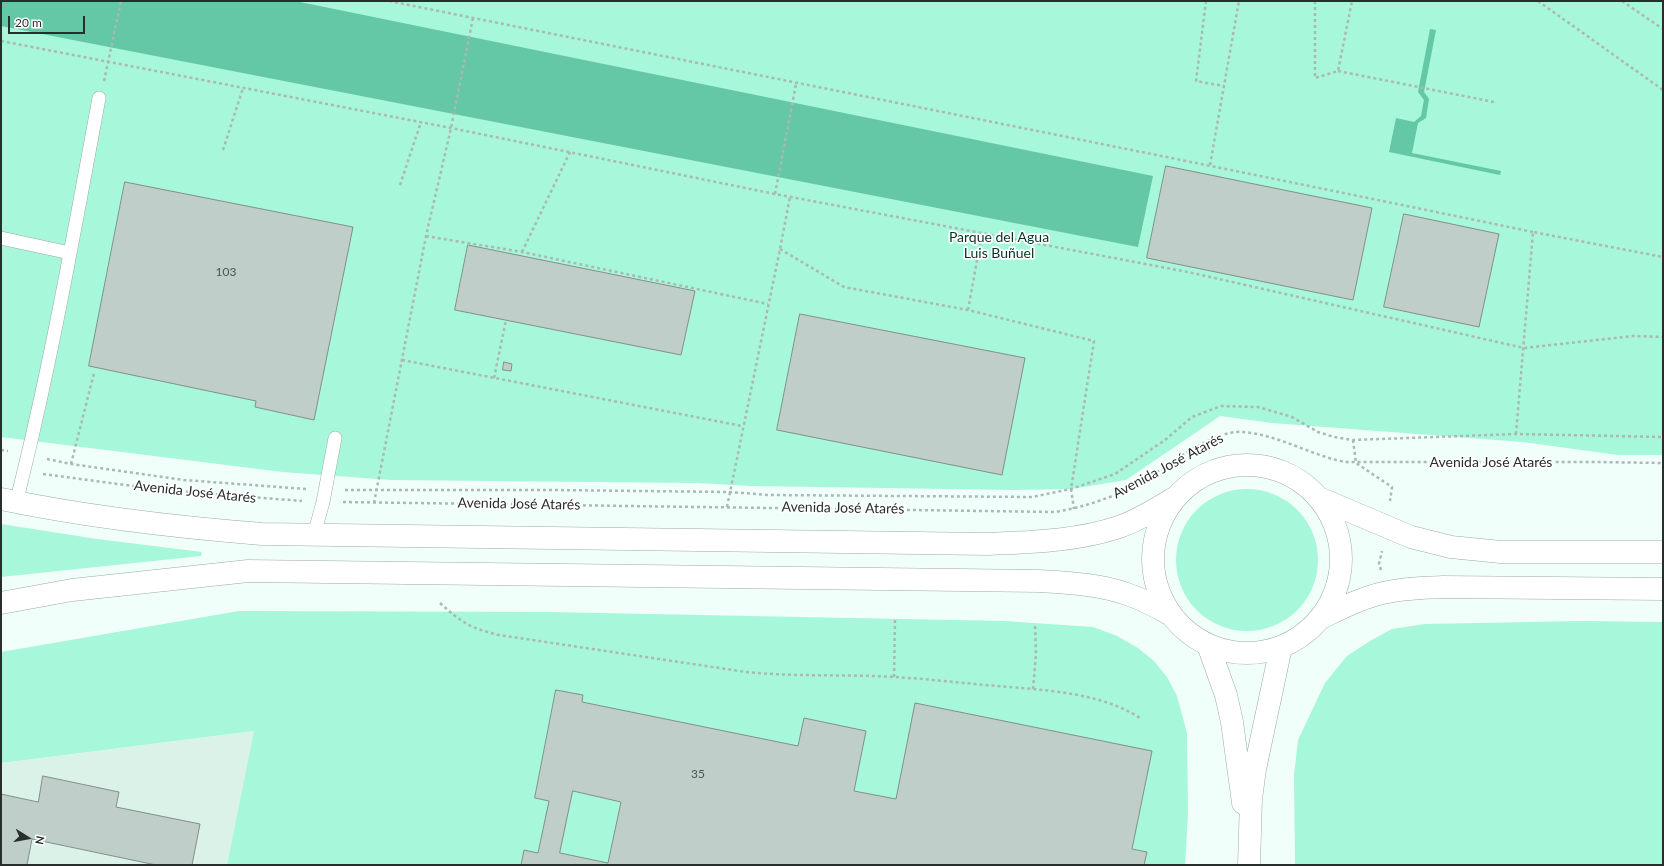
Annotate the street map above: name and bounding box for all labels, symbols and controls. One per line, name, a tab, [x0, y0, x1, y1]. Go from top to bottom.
scale bar	[10, 8, 87, 34]
text: 20 m	[15, 15, 42, 30]
park label: Parque del Agua Luis Buñuel	[949, 229, 1049, 262]
house number: 103	[216, 265, 236, 279]
street label: Avenida José Atarés	[1110, 430, 1226, 502]
street label: Avenida José Atarés	[1430, 454, 1552, 470]
street label: Avenida José Atarés	[133, 477, 257, 507]
street label: Avenida José Atarés	[457, 495, 581, 513]
street label: Avenida José Atarés	[781, 499, 905, 517]
house number: 35	[691, 767, 705, 781]
north arrow	[8, 818, 48, 858]
text: N	[33, 835, 47, 846]

